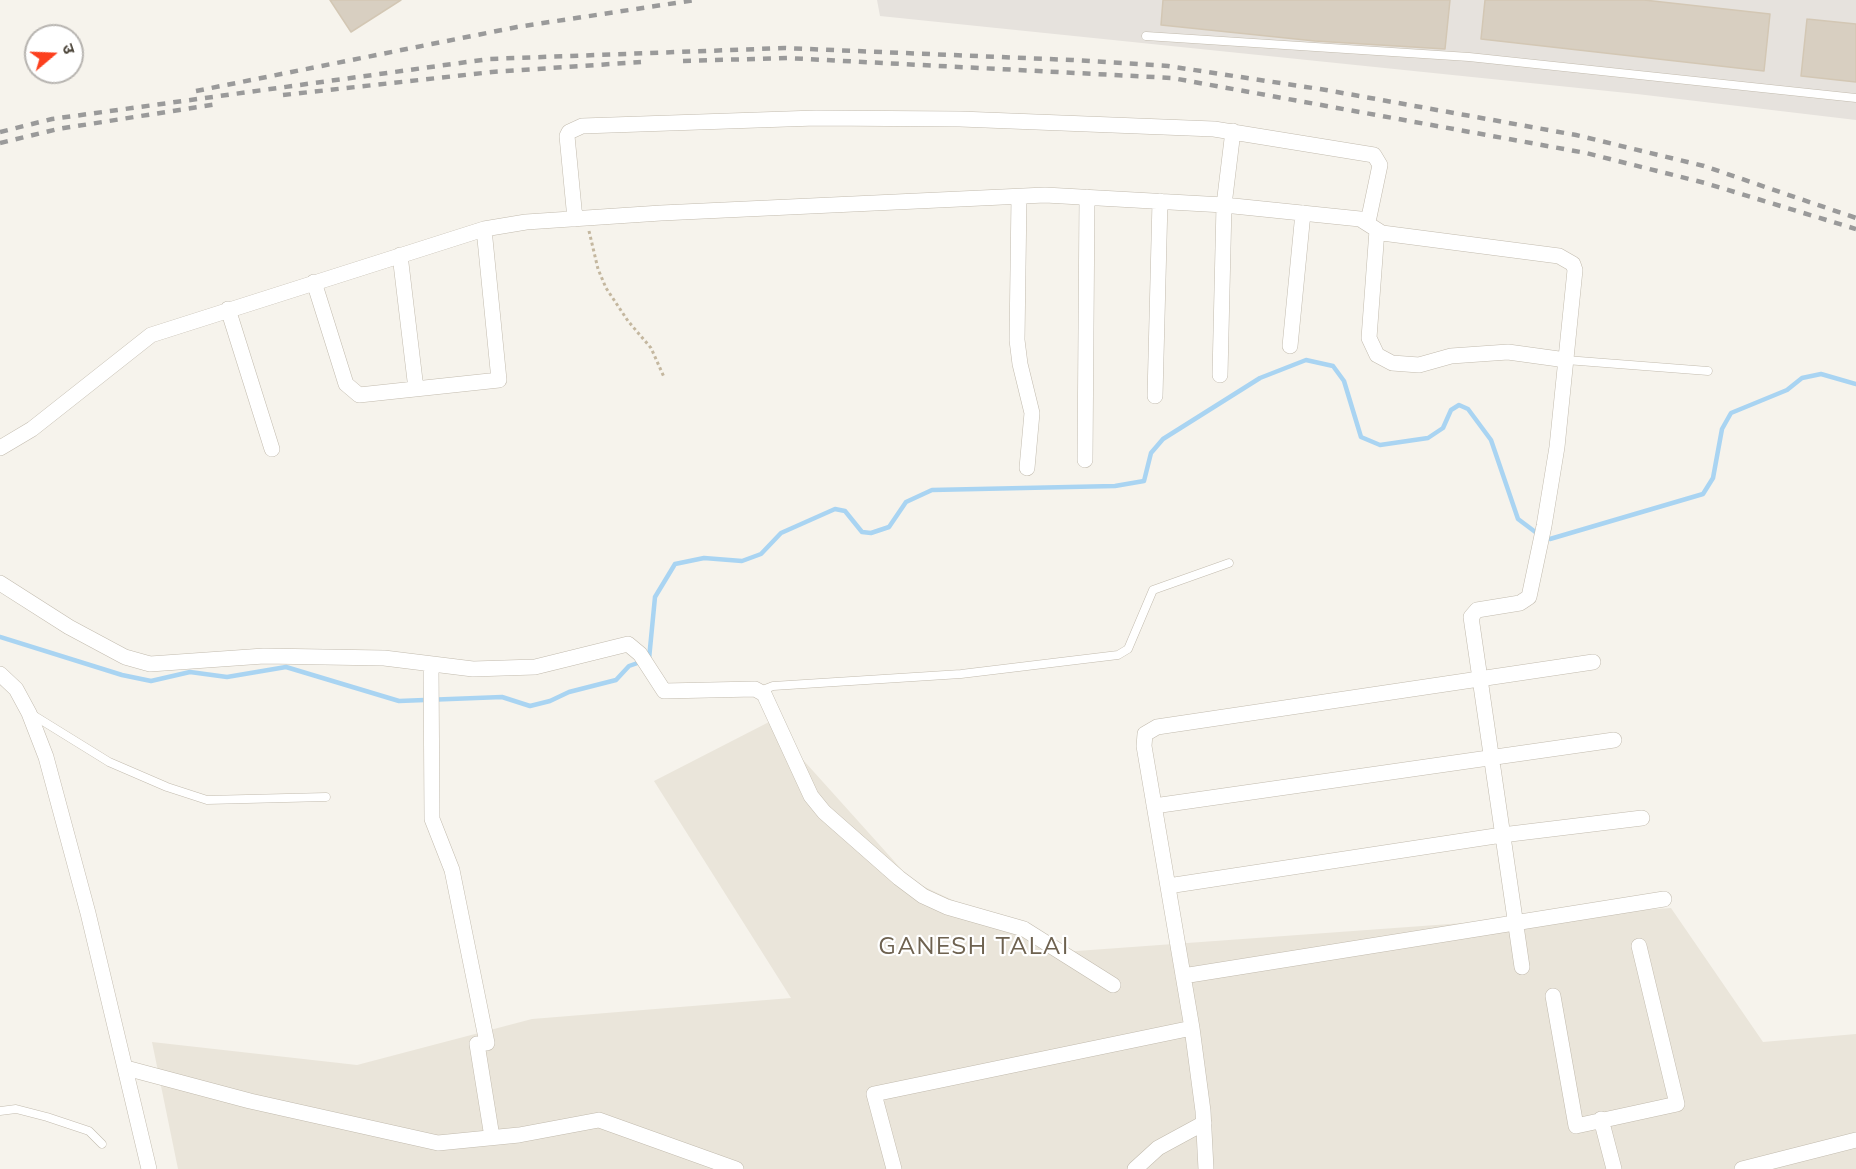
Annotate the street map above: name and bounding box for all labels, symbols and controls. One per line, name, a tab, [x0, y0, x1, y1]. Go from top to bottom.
north arrow	[24, 24, 84, 84]
text: उ	[58, 41, 80, 56]
district label: GANESH TALAI	[878, 933, 1070, 961]

